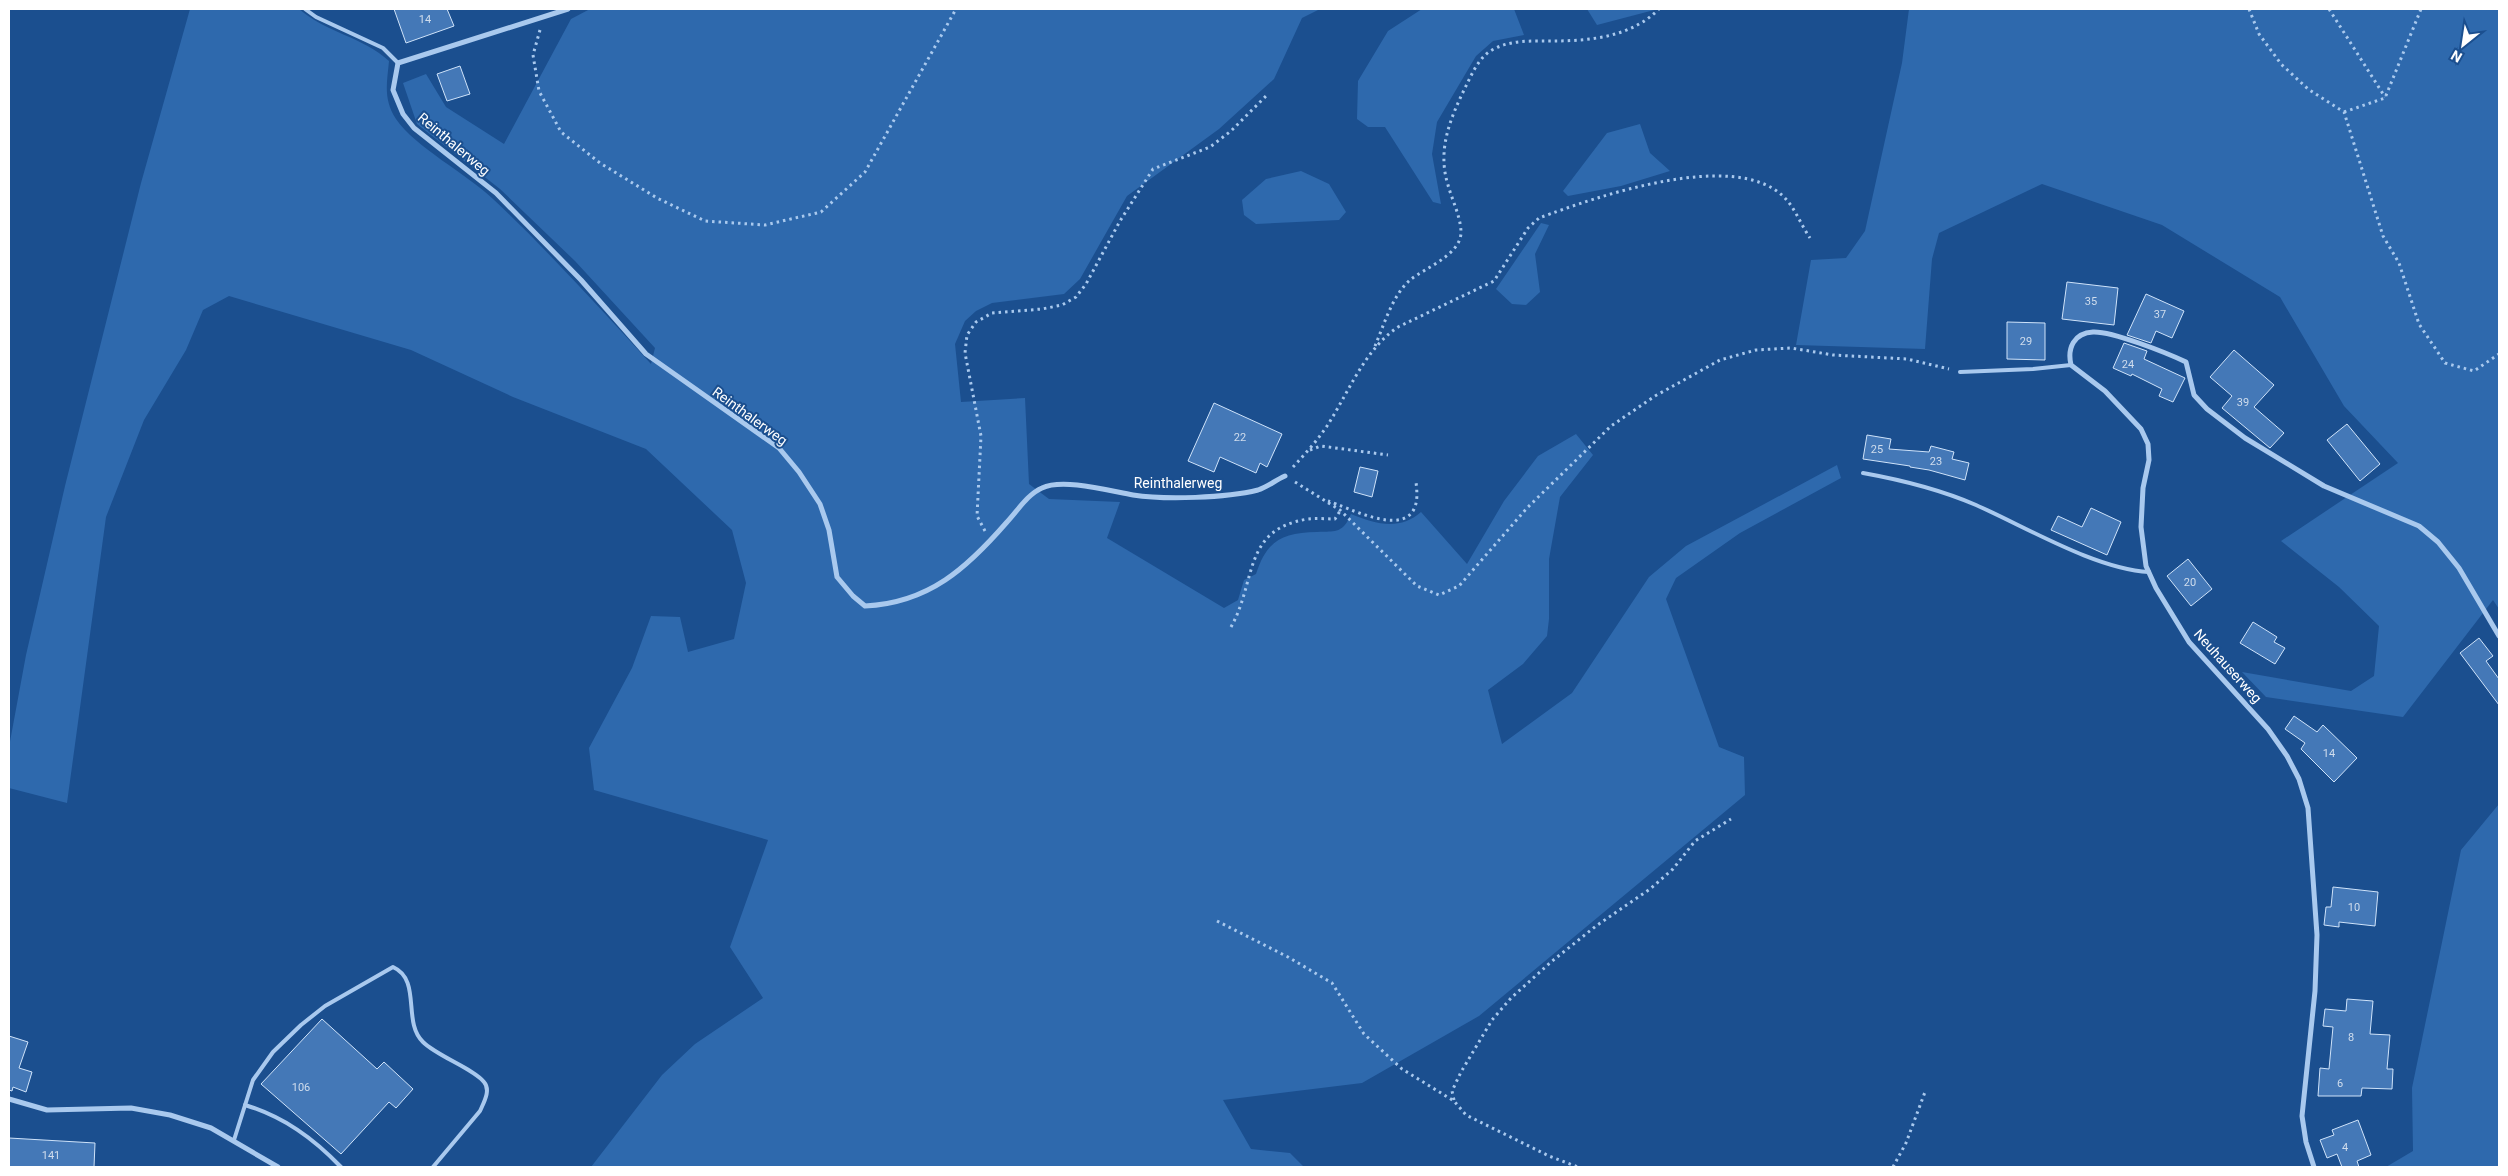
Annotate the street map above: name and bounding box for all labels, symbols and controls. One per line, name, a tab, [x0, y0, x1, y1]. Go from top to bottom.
house number: 14	[419, 13, 431, 26]
north arrow	[2438, 20, 2488, 70]
text: N	[2448, 47, 2465, 66]
street label: Reinthalerweg	[415, 109, 493, 179]
house number: 35	[2085, 295, 2097, 308]
house number: 37	[2154, 308, 2166, 321]
house number: 29	[2020, 335, 2032, 348]
house number: 24	[2122, 358, 2134, 371]
street label: Reinthalerweg	[709, 383, 791, 449]
house number: 39	[2237, 396, 2249, 409]
house number: 22	[1234, 431, 1246, 444]
house number: 25	[1871, 443, 1883, 456]
house number: 23	[1930, 455, 1942, 468]
street label: Reinthalerweg	[1134, 475, 1222, 491]
house number: 20	[2184, 576, 2196, 589]
street label: Neuhauserweg	[2191, 626, 2265, 706]
house number: 14	[2323, 747, 2335, 760]
house number: 10	[2348, 901, 2360, 914]
house number: 8	[2348, 1031, 2354, 1044]
house number: 6	[2337, 1077, 2343, 1090]
house number: 106	[292, 1081, 310, 1094]
house number: 4	[2342, 1141, 2348, 1154]
house number: 141	[42, 1149, 60, 1162]

